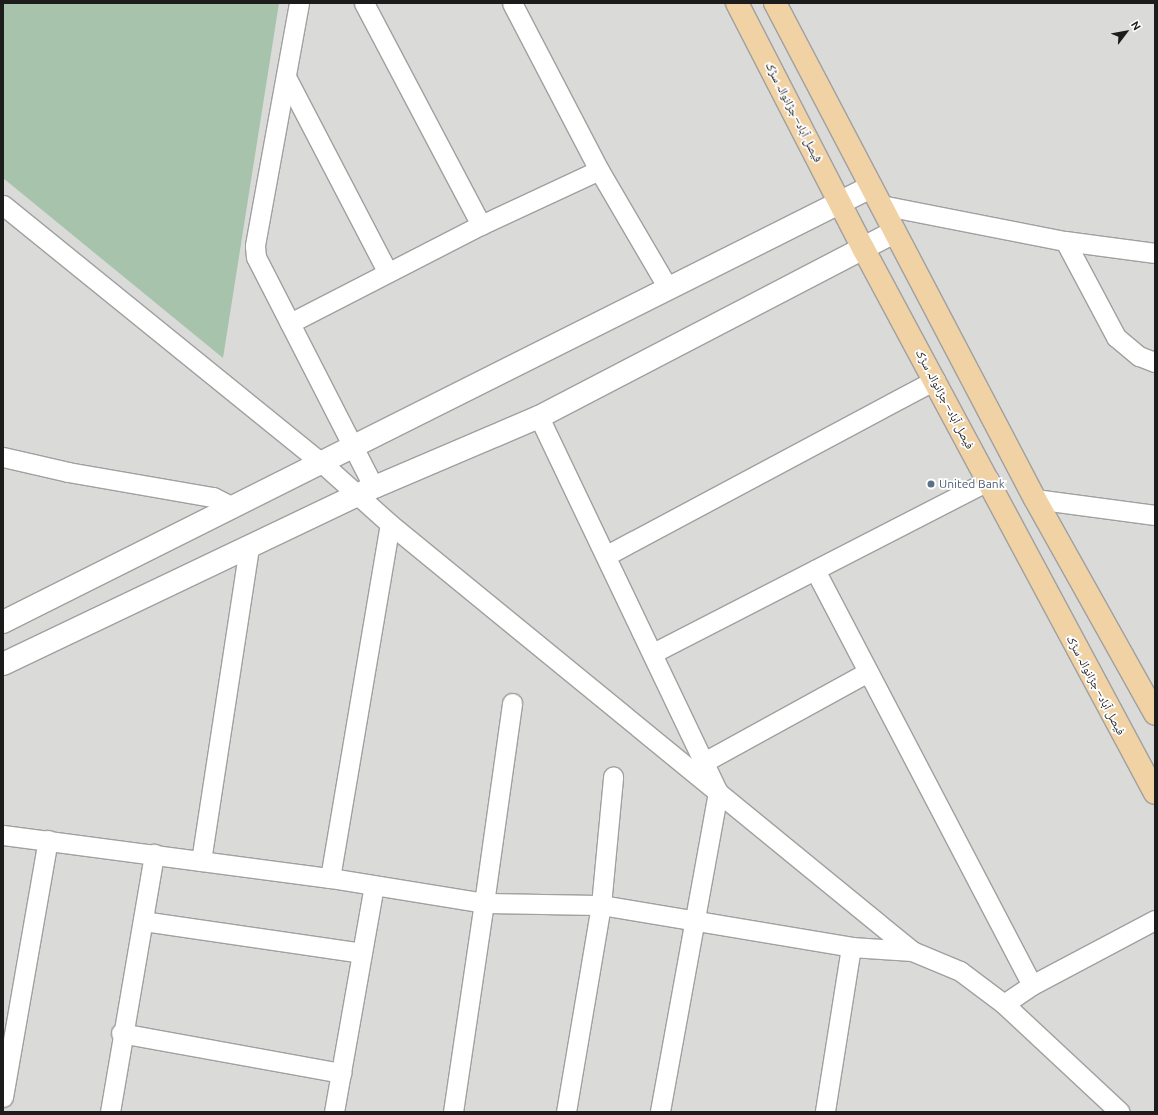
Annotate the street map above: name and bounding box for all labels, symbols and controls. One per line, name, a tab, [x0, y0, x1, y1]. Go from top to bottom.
north arrow	[1106, 12, 1146, 52]
text: N	[1129, 19, 1143, 32]
street label: فیصل آباد– جڑانوالہ سڑک	[762, 59, 826, 165]
street label: فیصل آباد– جڑانوالہ سڑک	[913, 347, 977, 451]
place label: United Bank	[939, 477, 1005, 491]
marker: United Bank	[926, 479, 936, 489]
street label: فیصل آباد– جڑانوالہ سڑک	[1064, 633, 1128, 737]

